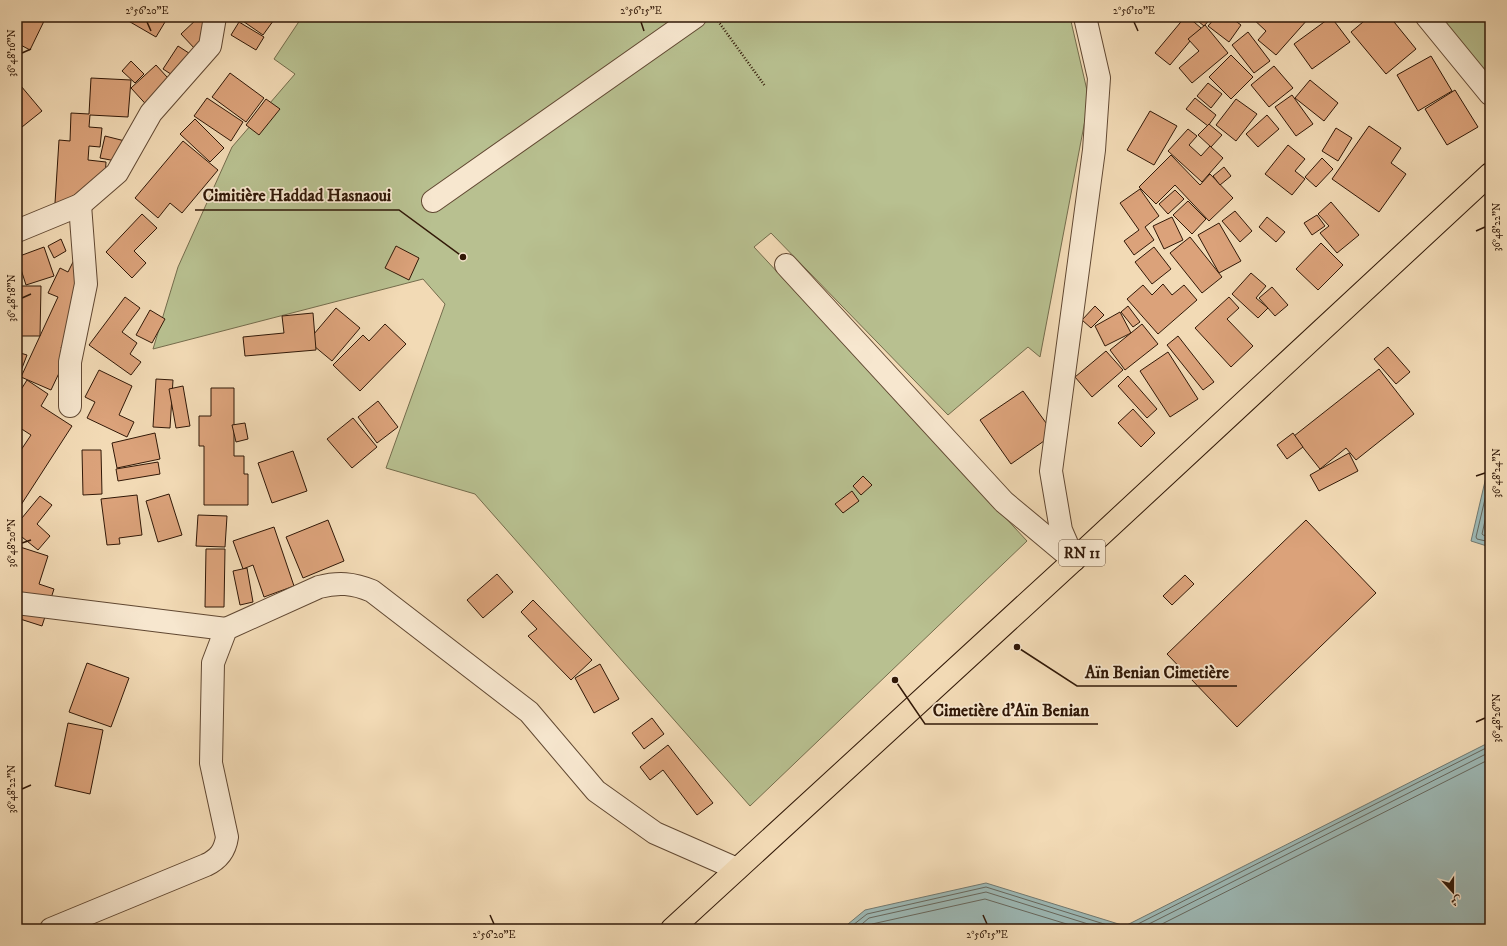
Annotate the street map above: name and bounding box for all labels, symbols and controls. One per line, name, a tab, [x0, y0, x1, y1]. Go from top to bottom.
text: 2°56'20"E	[125, 5, 169, 17]
text: 2°56'15"E	[620, 5, 662, 17]
text: 2°56'10"E	[1113, 5, 1155, 17]
text: 36°48'16"N	[6, 29, 18, 77]
callout: Cimitière Haddad Hasnaoui	[195, 181, 399, 210]
text: Cimitière Haddad Hasnaoui	[203, 185, 392, 207]
text: 36°48'22"N	[1491, 203, 1503, 251]
text: 36°48'18"N	[6, 274, 18, 322]
text: 36°48'24"N	[1491, 448, 1503, 498]
text: 36°48'20"N	[6, 519, 18, 567]
road number: RN 11	[1059, 540, 1105, 566]
callout: Aïn Benian Cimetière	[1077, 657, 1237, 686]
text: Aïn Benian Cimetière	[1084, 662, 1229, 684]
text: 36°48'26"N	[1491, 694, 1503, 742]
callout: Cimetière d'Aïn Benian	[925, 695, 1098, 724]
text: Cimetière d'Aïn Benian	[933, 700, 1089, 722]
text: 36°48'22"N	[6, 765, 18, 813]
north arrow	[1433, 872, 1473, 912]
text: ش	[1449, 892, 1464, 909]
text: 2°56'20"E	[472, 929, 516, 941]
text: 2°56'15"E	[966, 929, 1008, 941]

